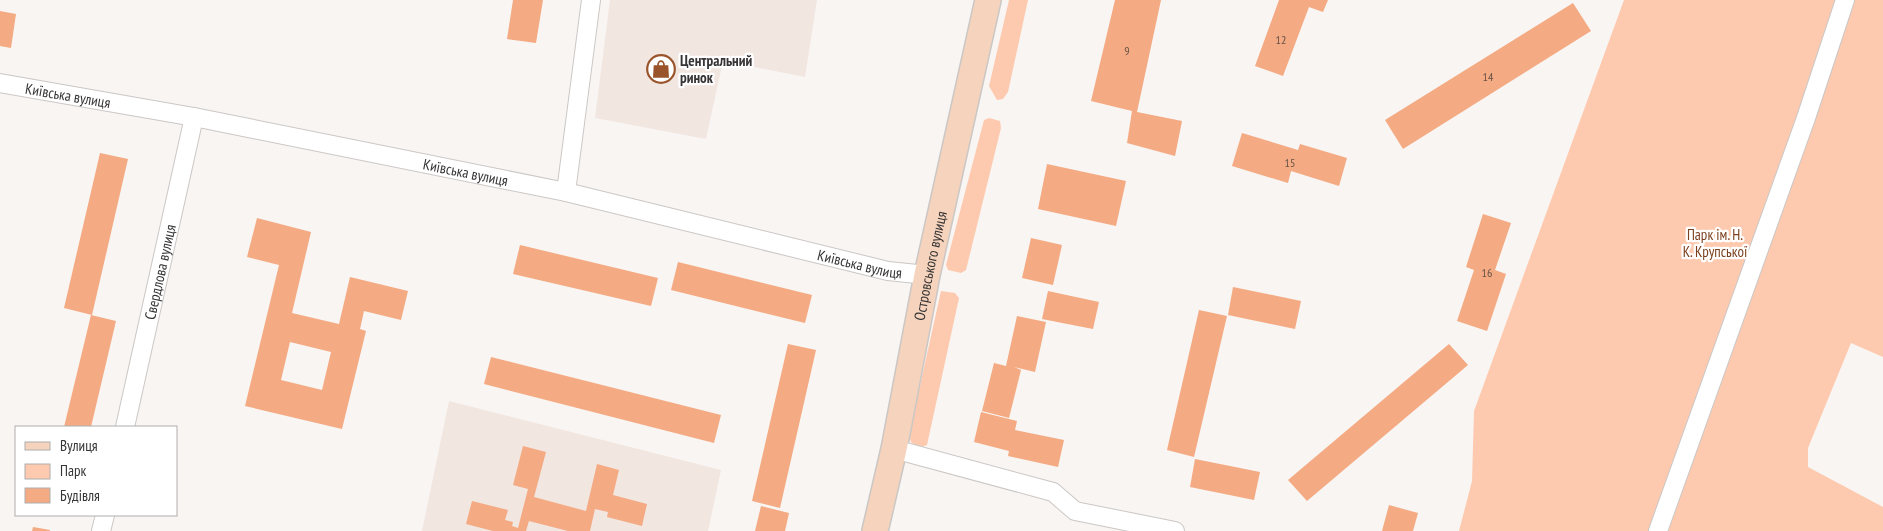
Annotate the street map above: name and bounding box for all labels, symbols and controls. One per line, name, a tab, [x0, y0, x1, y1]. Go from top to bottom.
house number: 12	[1276, 32, 1286, 47]
house number: 9	[1124, 43, 1130, 58]
place label: Центральний ринок	[680, 51, 752, 87]
shop icon: Центральний ринок	[646, 54, 676, 84]
house number: 14	[1483, 69, 1494, 84]
street label: Київська вулиця	[24, 78, 112, 112]
street label: Київська вулиця	[421, 154, 510, 190]
house number: 15	[1285, 155, 1295, 170]
street label: Островського вулиця	[909, 209, 950, 322]
street label: Свердлова вулиця	[140, 222, 179, 321]
park label: Парк ім. Н. К. Крупської	[1683, 225, 1748, 261]
street label: Київська вулиця	[816, 245, 903, 282]
house number: 16	[1482, 265, 1492, 280]
legend	[15, 426, 178, 516]
text: Вулиця	[60, 436, 98, 455]
text: Парк	[60, 461, 86, 480]
text: Будівля	[60, 486, 100, 505]

